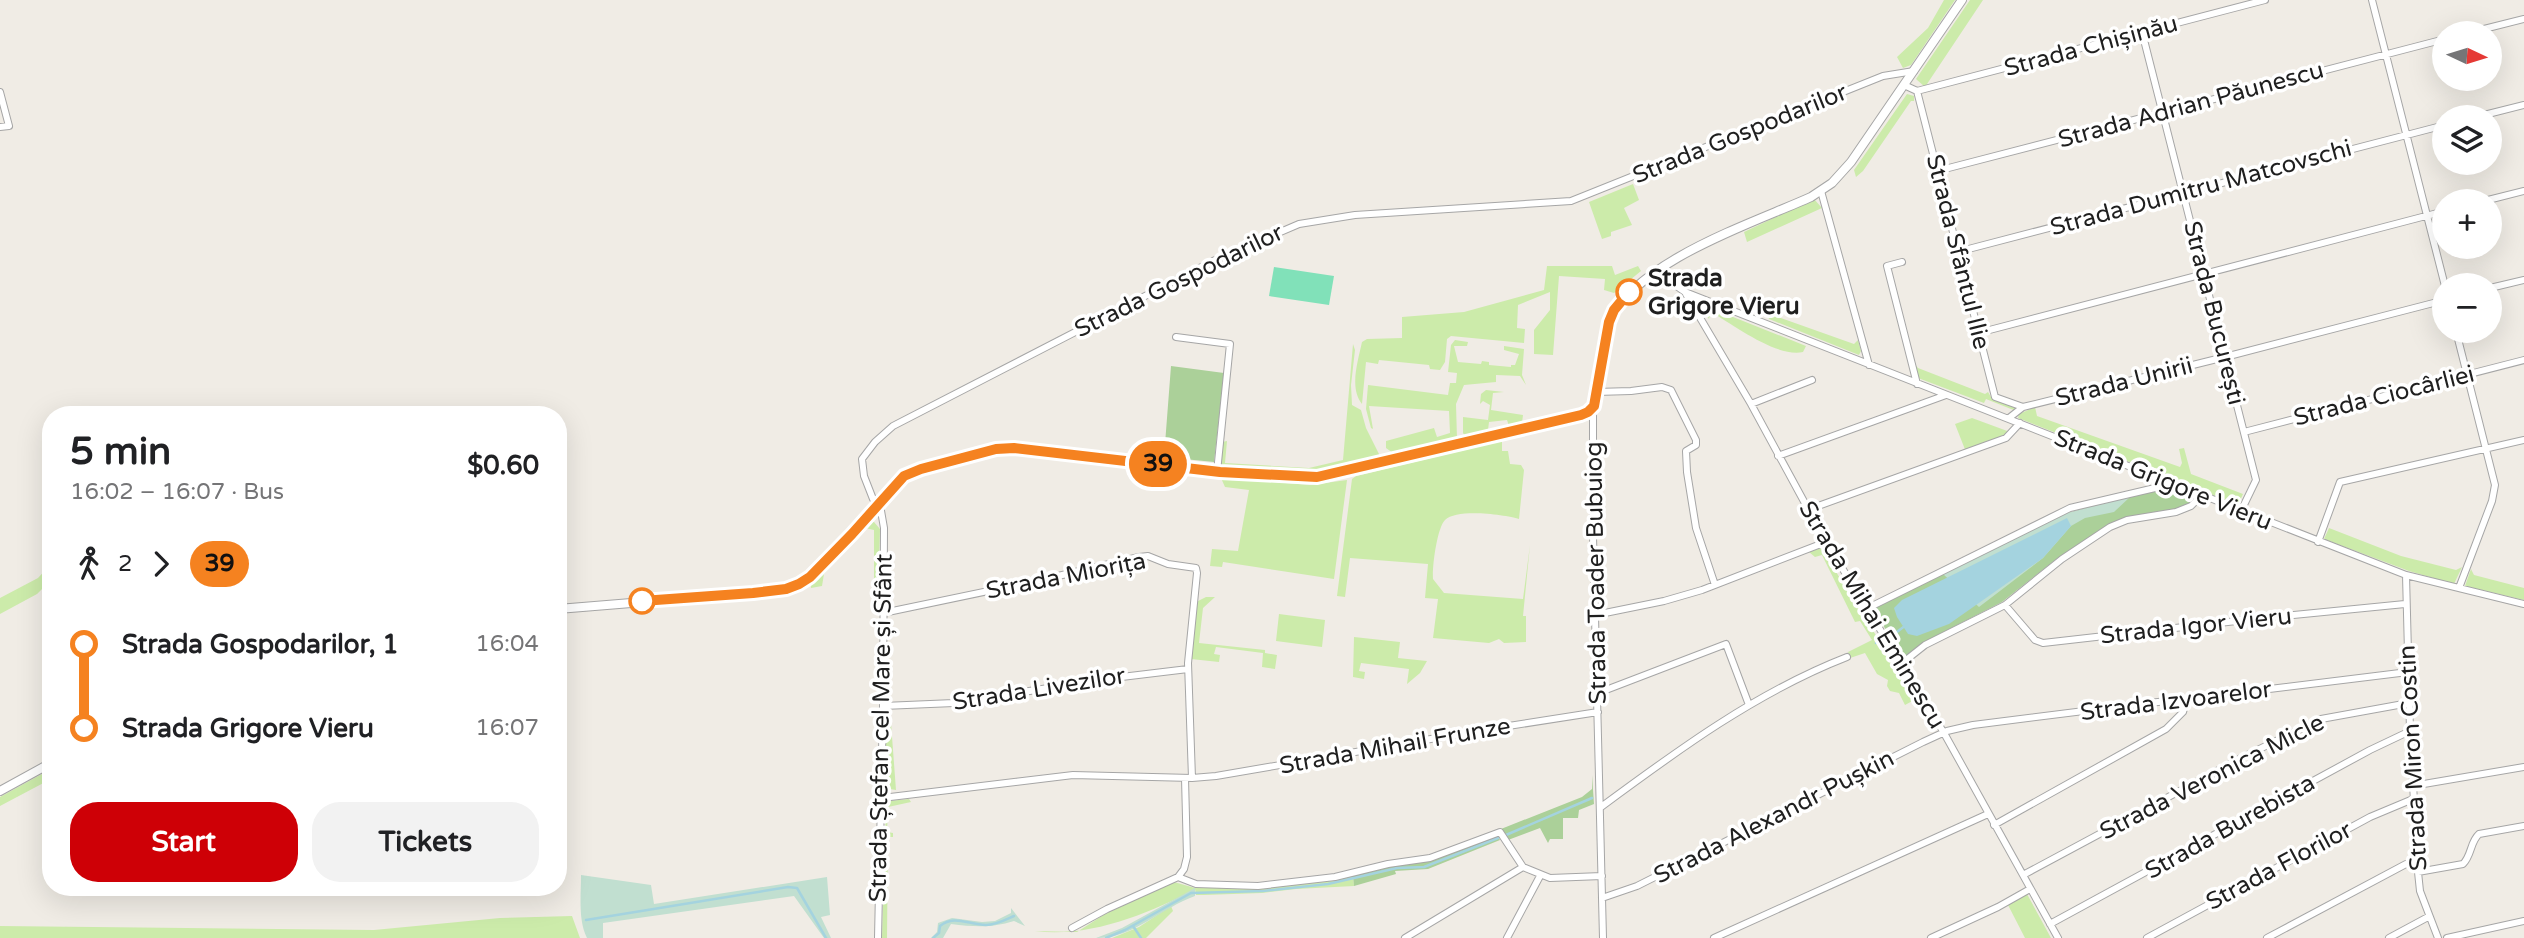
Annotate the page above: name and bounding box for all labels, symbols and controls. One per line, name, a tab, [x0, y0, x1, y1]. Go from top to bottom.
street label: Strada Chișinău	[2001, 9, 2181, 83]
north arrow	[2432, 21, 2502, 91]
map controls	[2432, 21, 2502, 343]
street label: Strada Adrian Păunescu	[2055, 56, 2327, 154]
street label: Strada Gospodarilor	[1629, 77, 1852, 190]
button: layers	[2432, 105, 2502, 175]
street label: Strada Dumitru Matcovschi	[2047, 134, 2355, 242]
street label: Strada Sfântul Ilie	[1920, 152, 1996, 352]
button: +	[2432, 189, 2502, 259]
street label: Strada Gospodarilor	[1070, 218, 1289, 344]
street label: Strada București	[2177, 218, 2251, 408]
place label: Strada Grigore Vieru	[1648, 264, 1800, 321]
button: −	[2432, 273, 2502, 343]
marker: Strada Grigore Vieru	[1616, 279, 1642, 305]
street label: Strada Unirii	[2052, 351, 2196, 413]
street label: Strada Ciocârliei	[2291, 360, 2477, 432]
street label: Strada Grigore Vieru	[2050, 423, 2276, 537]
text: 5 min	[70, 429, 171, 475]
line badge: 39	[1126, 441, 1190, 487]
street label: Strada Toader Bubuiog	[1579, 441, 1613, 705]
text: 39	[1143, 449, 1173, 478]
text: $0.60	[467, 450, 539, 481]
text: 16:02 – 16:07 · Bus	[70, 478, 284, 506]
street label: Strada Mihai Eminescu	[1792, 496, 1952, 734]
icon: walk	[70, 545, 108, 583]
icon: forward	[142, 545, 180, 583]
street label: Strada Miorița	[984, 546, 1148, 606]
text: 39	[204, 549, 235, 578]
text: 2	[118, 550, 132, 578]
street label: Strada Ștefan cel Mare și Sfânt	[863, 554, 899, 902]
unlabelled marker	[629, 588, 655, 614]
street label: Strada Igor Vieru	[2099, 602, 2293, 650]
text: Strada Gospodarilor, 1	[122, 629, 399, 660]
text: 16:04	[475, 630, 539, 658]
street label: Strada Miron Costin	[2393, 644, 2433, 872]
street label: Strada Livezilor	[951, 661, 1128, 717]
street label: Strada Izvoarelor	[2079, 675, 2274, 727]
street label: Strada Veronica Micle	[2095, 708, 2329, 846]
street label: Strada Mihail Frunze	[1277, 711, 1513, 781]
text: Strada Grigore Vieru	[122, 713, 374, 744]
text: 16:07	[475, 714, 539, 742]
street label: Strada Alexandr Pușkin	[1649, 744, 1899, 890]
street label: Strada Burebista	[2140, 768, 2320, 886]
button: Start	[70, 802, 298, 882]
button: Tickets	[312, 802, 539, 882]
street label: Strada Florilor	[2201, 815, 2358, 917]

